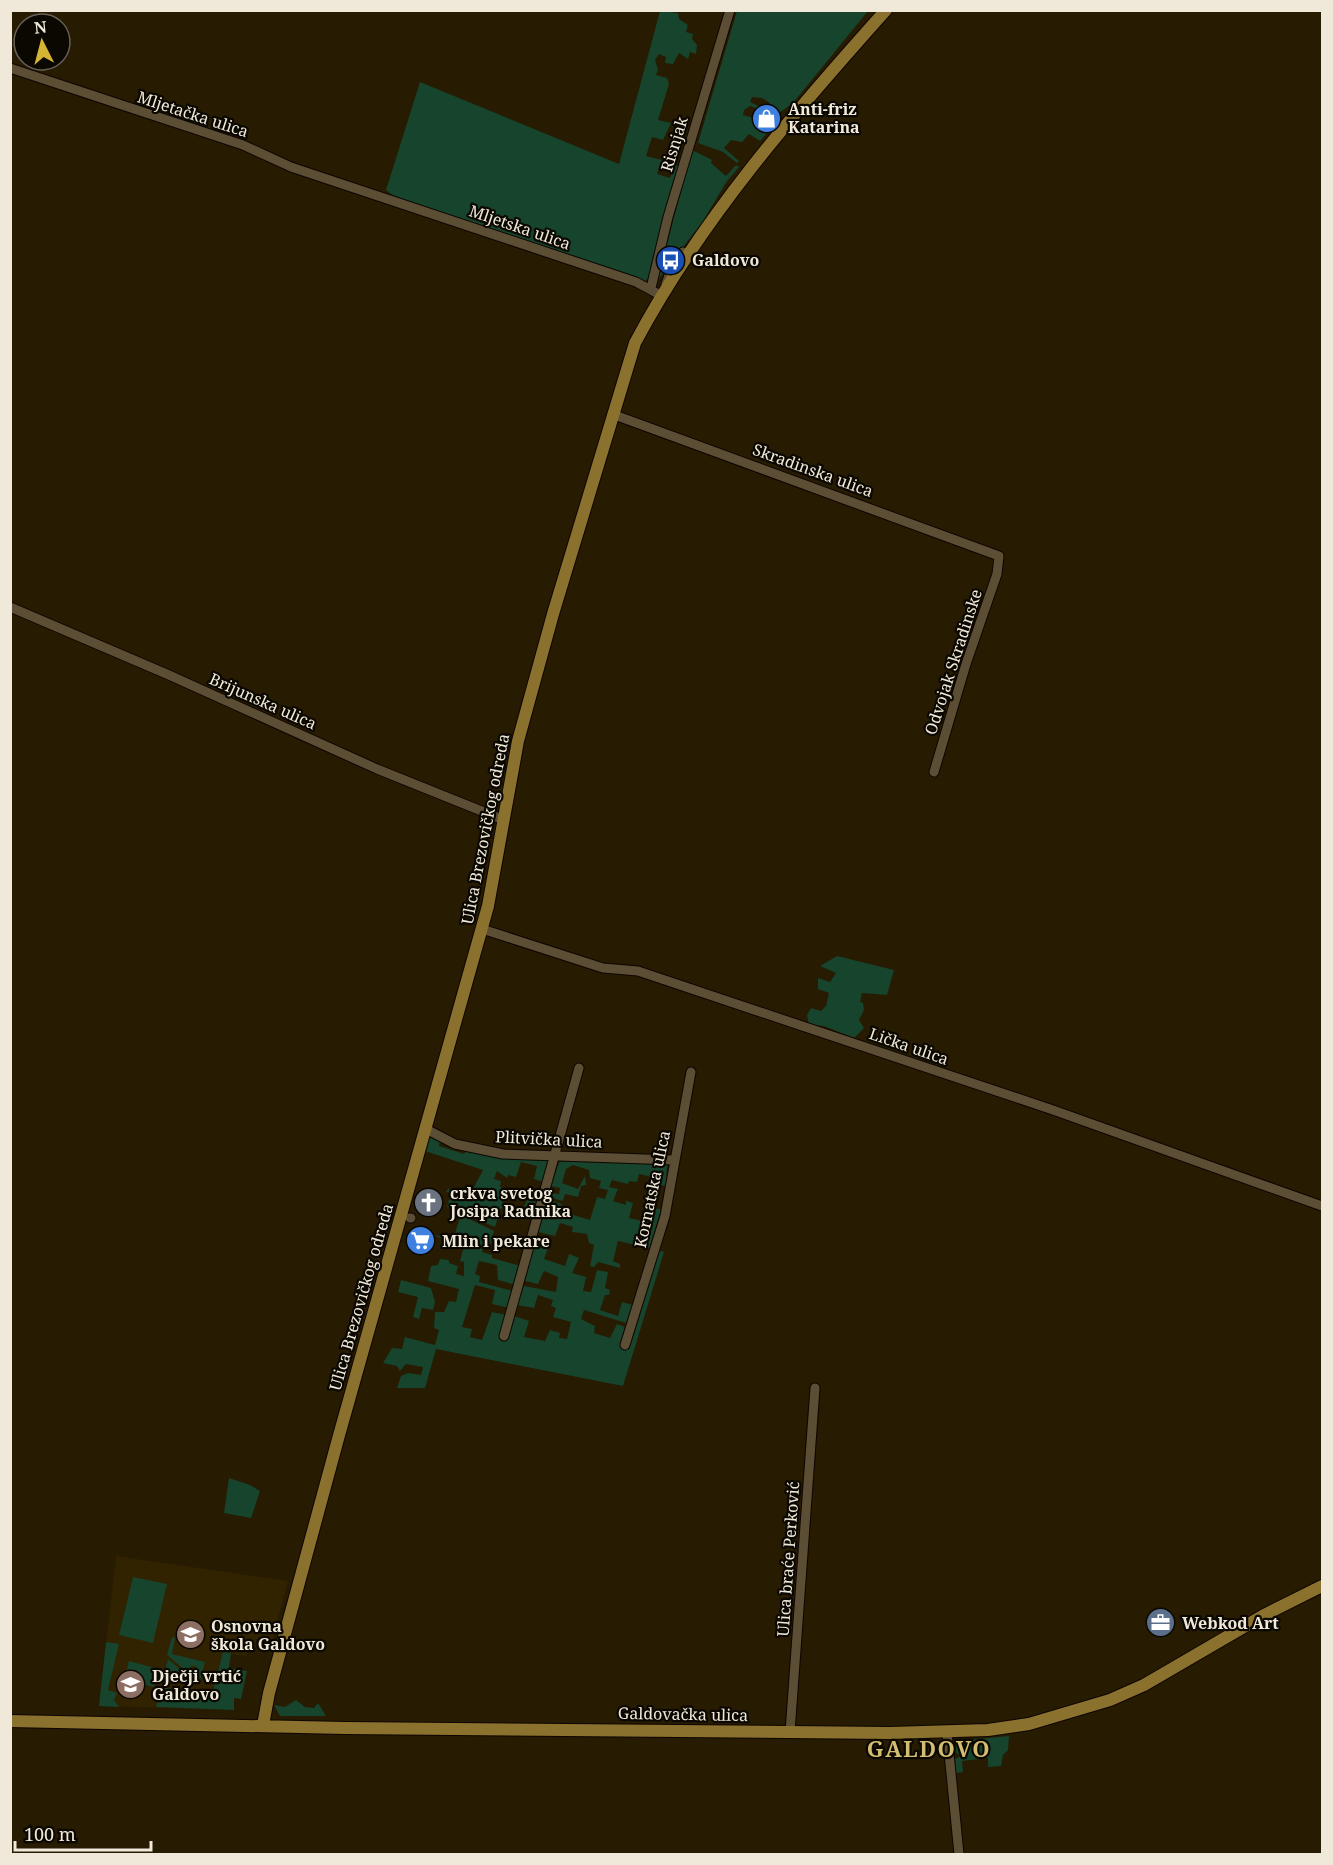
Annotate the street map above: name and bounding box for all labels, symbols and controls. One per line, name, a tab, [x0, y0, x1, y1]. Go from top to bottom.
north arrow	[12, 12, 72, 72]
text: N	[33, 15, 48, 39]
street label: Mljetačka ulica	[135, 86, 251, 142]
place label: Anti-friz Katarina	[788, 98, 860, 138]
shop icon: Anti-friz Katarina	[751, 102, 783, 134]
street label: Risnjak	[655, 113, 693, 174]
street label: Mljetska ulica	[466, 199, 574, 255]
bus stop icon: Galdovo	[655, 244, 687, 276]
place label: Galdovo	[692, 249, 759, 271]
street label: Skradinska ulica	[750, 438, 876, 502]
street label: Odvojak Skradinske	[919, 586, 987, 738]
street label: Brijunska ulica	[206, 668, 320, 734]
street label: Ulica Brezovičkog odreda	[456, 732, 514, 926]
street label: Lička ulica	[866, 1022, 952, 1070]
street label: Plitvička ulica	[495, 1125, 603, 1153]
street label: Kornatska ulica	[629, 1128, 675, 1250]
place label: crkva svetog Josipa Radnika	[449, 1182, 571, 1222]
church icon: crkva svetog Josipa Radnika	[413, 1186, 445, 1218]
street label: Ulica Brezovičkog odreda	[324, 1201, 398, 1393]
supermarket icon: Mlin i pekare	[405, 1225, 437, 1257]
place label: Mlin i pekare	[442, 1230, 550, 1252]
street label: Ulica braće Perković	[772, 1481, 804, 1637]
office icon: Webkod Art	[1145, 1607, 1177, 1639]
place label: Webkod Art	[1182, 1612, 1279, 1634]
place label: Osnovna škola Galdovo	[211, 1615, 325, 1655]
school or university icon: Osnovna škola Galdovo	[174, 1619, 206, 1651]
place label: Dječji vrtić Galdovo	[152, 1665, 241, 1705]
school or university icon: Dječji vrtić Galdovo	[115, 1669, 147, 1701]
street label: Galdovačka ulica	[618, 1702, 748, 1726]
district label: GALDOVO	[867, 1733, 991, 1763]
scale bar	[15, 1814, 152, 1852]
text: 100 m	[24, 1822, 76, 1846]

